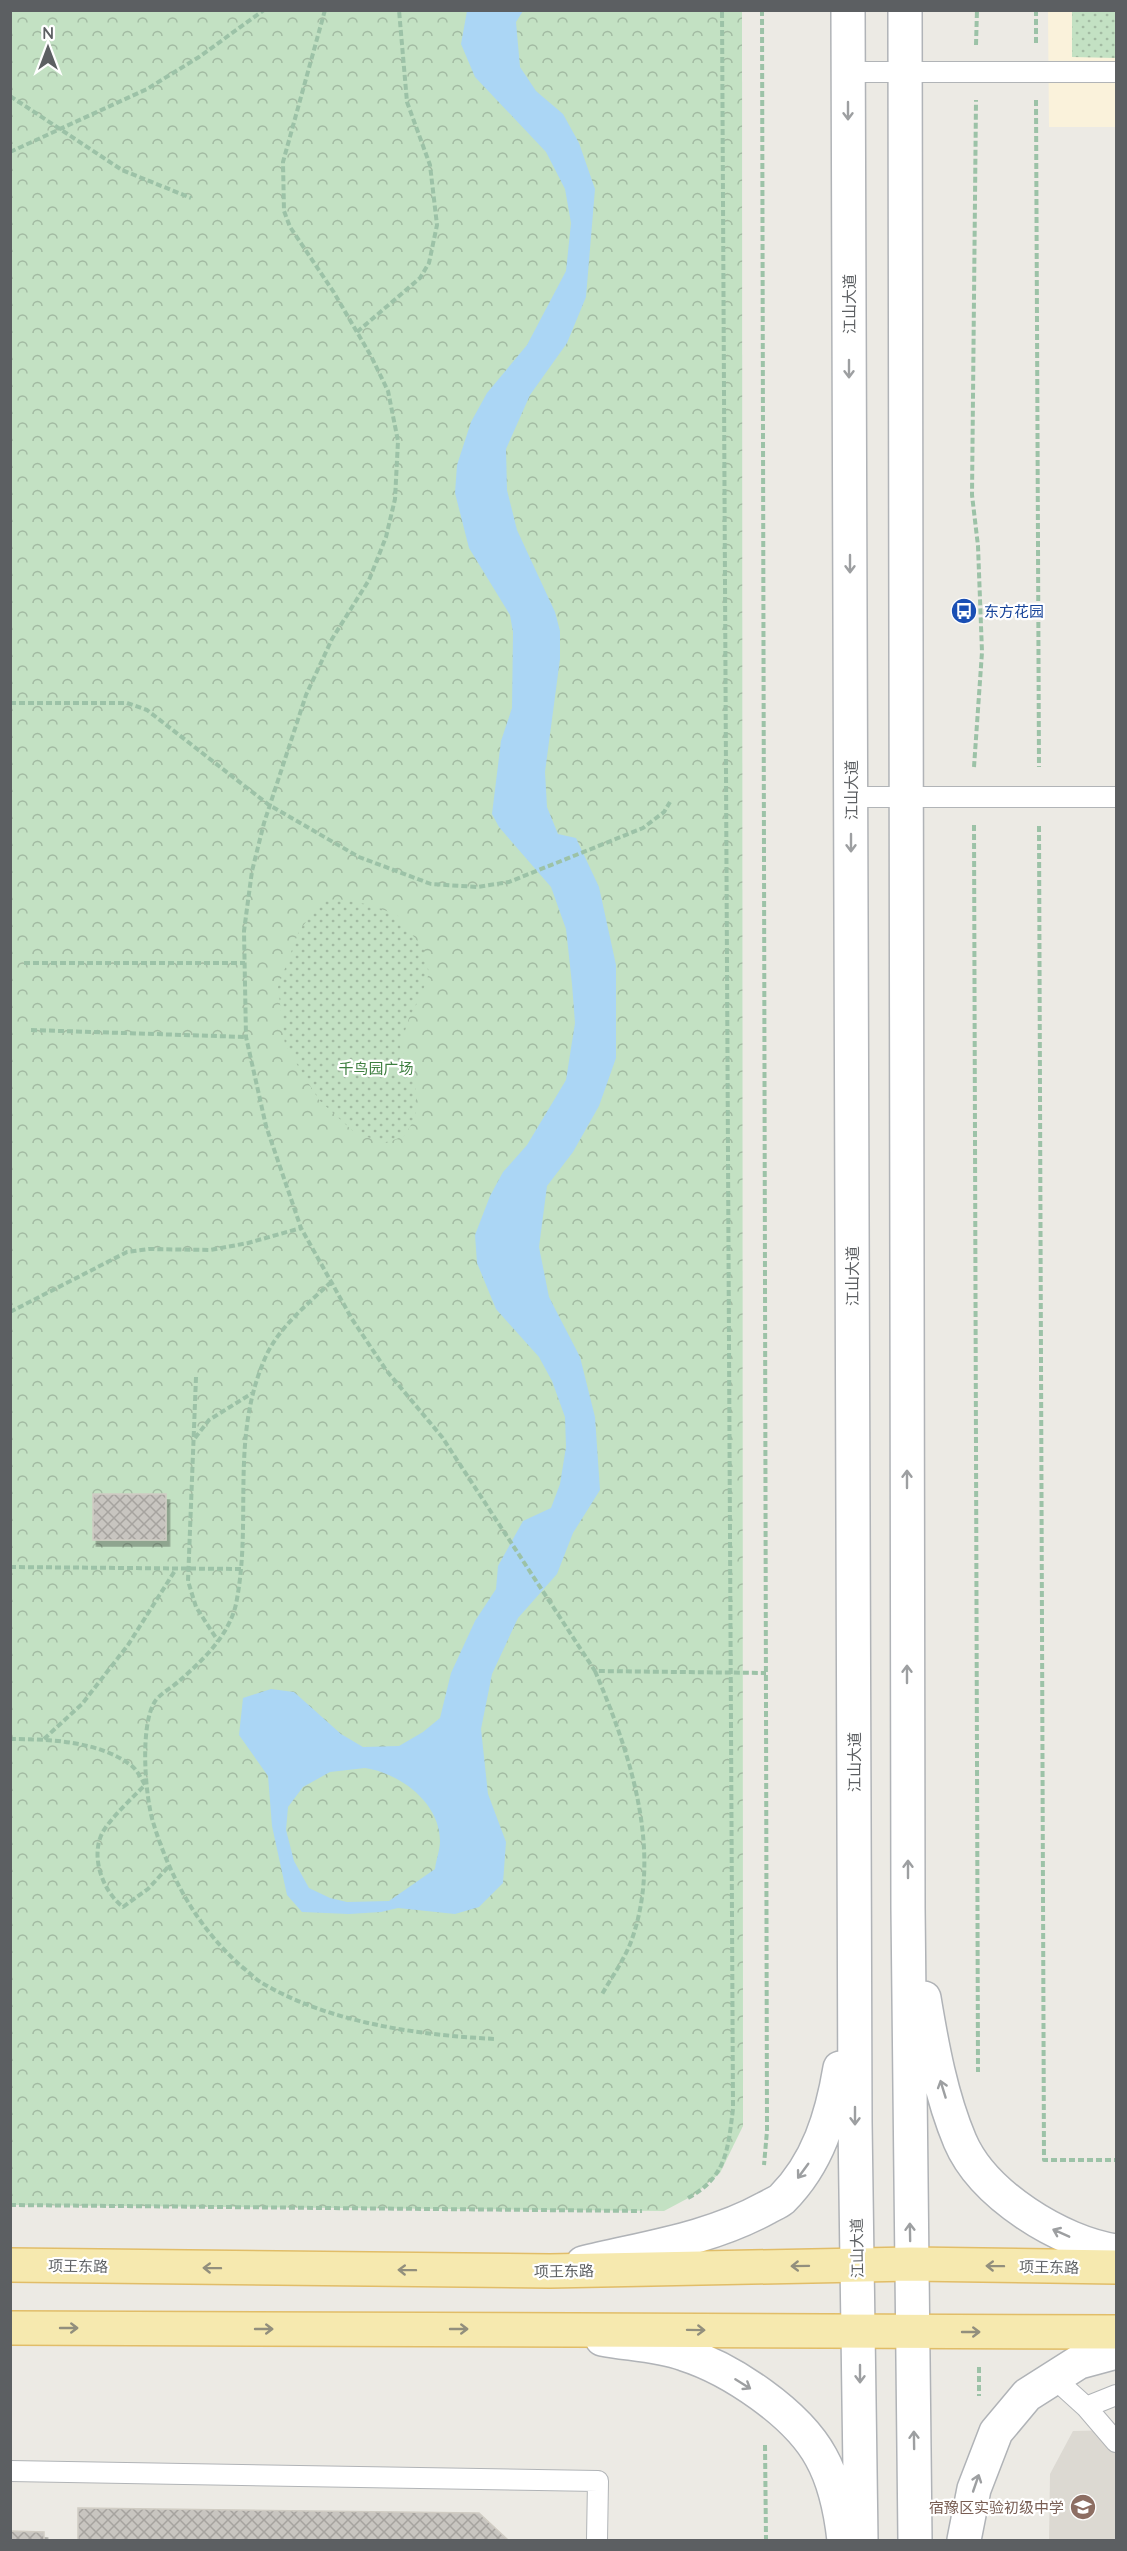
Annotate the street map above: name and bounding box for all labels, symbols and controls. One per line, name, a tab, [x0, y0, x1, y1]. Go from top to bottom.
north arrow	[18, 18, 78, 78]
text: N	[42, 23, 54, 43]
one-way arrow	[842, 100, 854, 120]
street label: 江山大道	[840, 274, 859, 334]
one-way arrow	[843, 358, 855, 378]
one-way arrow	[844, 553, 856, 573]
bus stop icon: 东方花园	[949, 596, 979, 626]
place label: 东方花园	[984, 602, 1044, 621]
street label: 江山大道	[842, 760, 861, 820]
one-way arrow	[845, 832, 857, 852]
park label: 千鸟园广场	[338, 1059, 414, 1078]
street label: 江山大道	[843, 1246, 862, 1306]
one-way arrow	[901, 1469, 913, 1489]
one-way arrow	[901, 1664, 913, 1684]
street label: 江山大道	[845, 1732, 864, 1792]
one-way arrow	[902, 1859, 914, 1879]
one-way arrow	[937, 2079, 948, 2098]
one-way arrow	[849, 2106, 861, 2126]
one-way arrow	[796, 2162, 809, 2178]
street label: 江山大道	[847, 2218, 867, 2278]
one-way arrow	[905, 2222, 916, 2242]
one-way arrow	[1053, 2227, 1071, 2238]
street label: 项王东路	[48, 2256, 108, 2276]
street label: 项王东路	[1019, 2257, 1079, 2277]
one-way arrow	[791, 2260, 811, 2272]
one-way arrow	[986, 2260, 1006, 2272]
street label: 项王东路	[534, 2261, 594, 2281]
one-way arrow	[203, 2262, 223, 2273]
one-way arrow	[398, 2264, 418, 2276]
one-way arrow	[58, 2322, 78, 2334]
one-way arrow	[253, 2323, 273, 2335]
one-way arrow	[448, 2323, 468, 2335]
one-way arrow	[685, 2324, 705, 2336]
one-way arrow	[961, 2326, 981, 2338]
one-way arrow	[854, 2364, 866, 2384]
one-way arrow	[734, 2378, 751, 2390]
one-way arrow	[908, 2431, 920, 2451]
one-way arrow	[972, 2475, 983, 2493]
school or university icon: 宿豫区实验初级中学	[1068, 2492, 1098, 2522]
place label: 宿豫区实验初级中学	[929, 2498, 1064, 2517]

